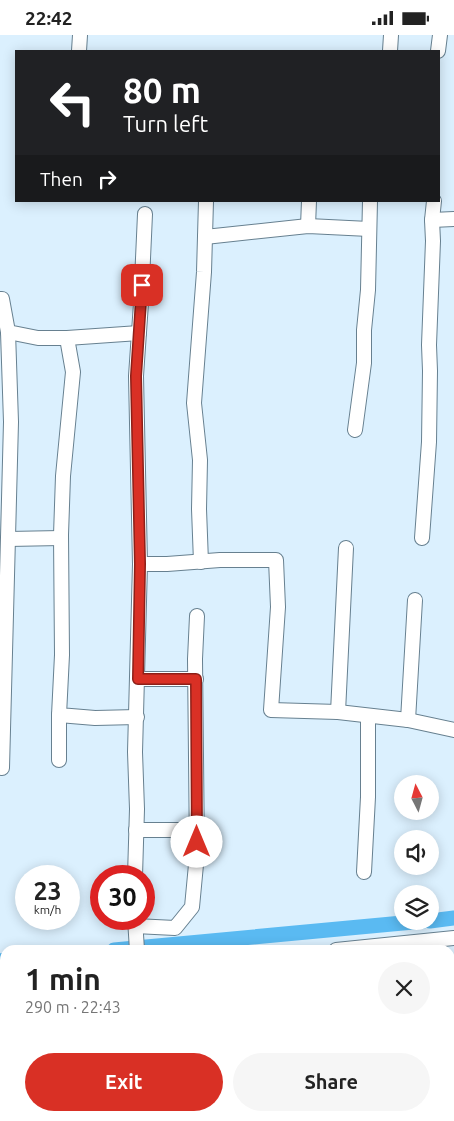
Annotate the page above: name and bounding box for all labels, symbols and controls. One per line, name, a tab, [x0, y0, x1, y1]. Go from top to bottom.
text: 22:42	[25, 7, 73, 29]
icon: left	[40, 70, 105, 135]
text: 80 m	[123, 70, 201, 110]
text: Turn left	[123, 111, 208, 136]
icon: right	[93, 165, 121, 193]
text: Then	[40, 168, 83, 190]
pin	[121, 264, 163, 306]
icon: arrive	[128, 271, 156, 299]
north arrow	[394, 775, 439, 820]
map controls	[394, 775, 439, 930]
position arrow	[170, 815, 222, 867]
button: sound	[394, 830, 439, 875]
speed limit sign: 30	[90, 865, 155, 930]
text: 23	[33, 877, 62, 905]
button: layers	[394, 885, 439, 930]
text: km/h	[34, 903, 61, 916]
text: 1 min	[25, 962, 101, 996]
button: close	[378, 962, 430, 1014]
text: 290 m · 22:43	[25, 998, 121, 1016]
button: Exit	[25, 1053, 223, 1111]
button: Share	[233, 1053, 430, 1111]

